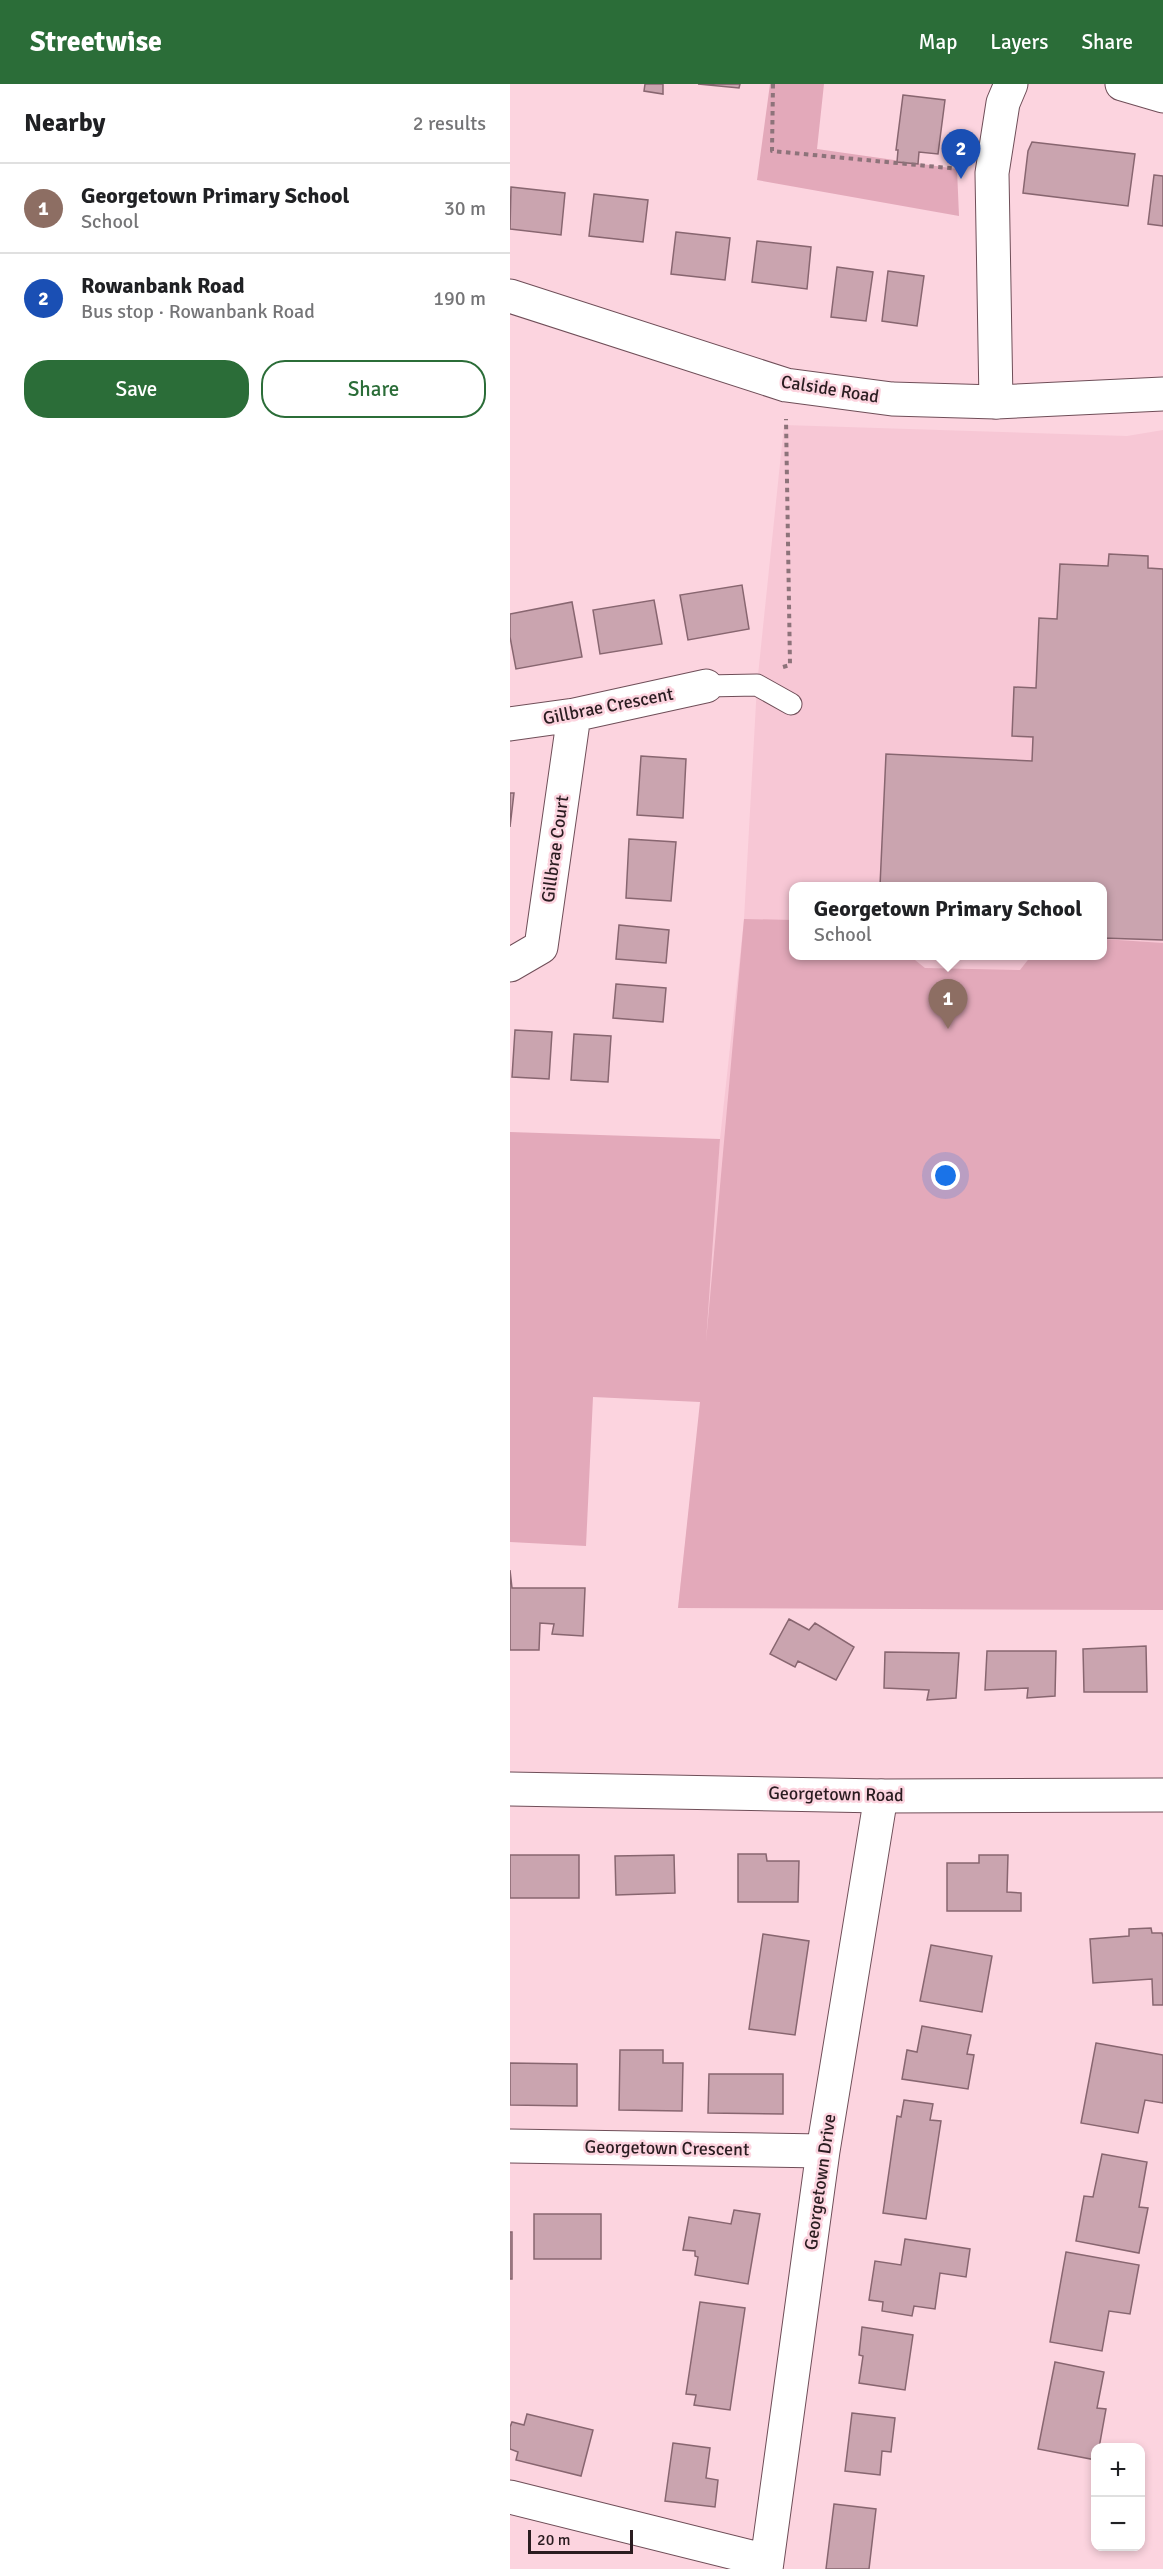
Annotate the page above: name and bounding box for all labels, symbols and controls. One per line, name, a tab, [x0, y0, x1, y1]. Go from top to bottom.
text: Streetwise	[30, 25, 162, 59]
text: Map	[919, 29, 957, 55]
text: Layers	[990, 29, 1048, 55]
text: Share	[1081, 29, 1133, 55]
text: Nearby	[24, 107, 105, 139]
text: 2 results	[413, 111, 486, 136]
pin: 2	[942, 130, 980, 179]
text: Georgetown Primary School	[81, 182, 349, 209]
text: 1	[38, 196, 49, 221]
text: 30 m	[444, 196, 486, 221]
text: School	[81, 209, 139, 234]
text: Rowanbank Road	[81, 272, 245, 299]
text: 2	[38, 286, 49, 311]
text: 190 m	[433, 286, 486, 311]
text: Bus stop · Rowanbank Road	[81, 299, 315, 324]
button: Save	[24, 360, 249, 418]
button: Share	[261, 360, 486, 418]
street label: Calside Road	[779, 370, 881, 408]
street label: Gillbrae Crescent	[541, 683, 675, 729]
street label: Gillbrae Court	[537, 794, 573, 904]
popup	[789, 882, 1107, 960]
text: Georgetown Primary School	[814, 895, 1082, 922]
text: School	[814, 922, 872, 947]
pin: 1	[928, 980, 968, 1029]
your location	[931, 1161, 960, 1190]
street label: Georgetown Road	[768, 1782, 904, 1806]
street label: Georgetown Drive	[800, 2112, 840, 2252]
street label: Georgetown Crescent	[585, 2136, 749, 2160]
map controls	[1091, 2443, 1145, 2551]
button: +	[1091, 2443, 1145, 2497]
button: −	[1091, 2497, 1145, 2551]
scale bar	[528, 2527, 633, 2554]
text: 20 m	[537, 2530, 571, 2550]

